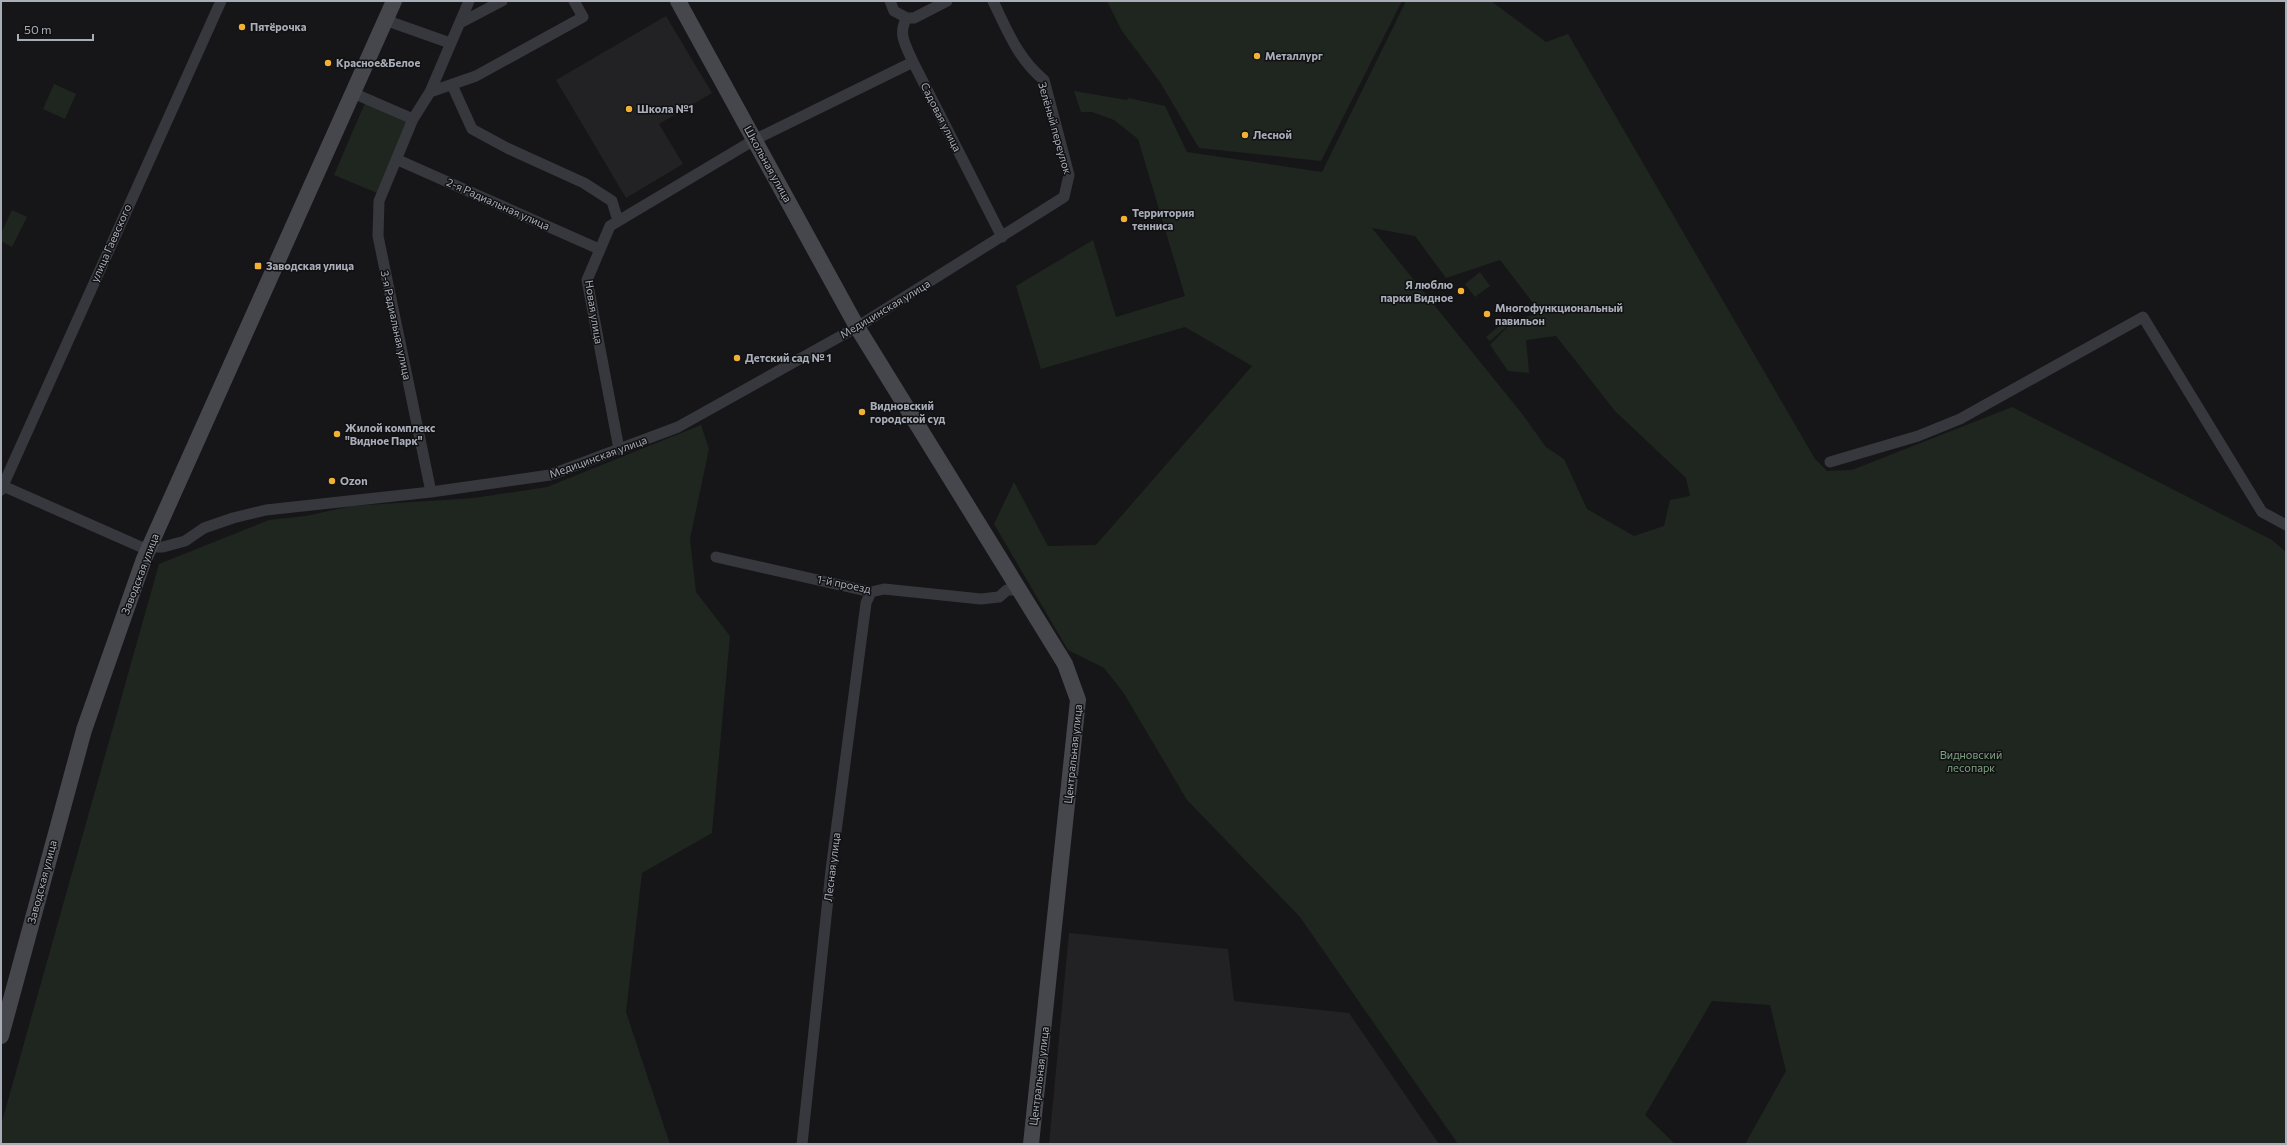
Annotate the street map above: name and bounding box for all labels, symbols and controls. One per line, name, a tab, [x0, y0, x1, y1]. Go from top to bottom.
scale bar	[18, 16, 93, 42]
place label: Пятёрочка	[250, 20, 307, 33]
text: 50 m	[24, 22, 52, 36]
marker: Пятёрочка	[237, 22, 247, 32]
place label: Металлург	[1265, 49, 1323, 62]
marker: Металлург	[1252, 51, 1262, 61]
place label: Красное&Белое	[336, 56, 420, 69]
marker: Красное&Белое	[323, 58, 333, 68]
street label: Садовая улица	[918, 80, 964, 153]
street label: Зелёный переулок	[1036, 80, 1075, 176]
place label: Школа №1	[637, 102, 694, 115]
marker: Школа №1	[624, 104, 634, 114]
street label: Школьная улица	[742, 123, 795, 204]
place label: Лесной	[1253, 128, 1292, 141]
marker: Лесной	[1240, 130, 1250, 140]
street label: 2-я Радиальная улица	[445, 175, 552, 232]
street label: улица Гаевского	[88, 202, 134, 284]
place label: Территория тенниса	[1132, 206, 1194, 232]
marker: Территория тенниса	[1119, 214, 1129, 224]
place label: Заводская улица	[266, 259, 354, 272]
marker: Заводская улица	[253, 261, 263, 271]
street label: 3-я Радиальная улица	[379, 269, 414, 381]
street label: Медицинская улица	[837, 276, 932, 341]
place label: Я люблю парки Видное	[1380, 278, 1453, 304]
street label: Новая улица	[583, 279, 606, 345]
marker: Я люблю парки Видное	[1456, 286, 1466, 296]
place label: Многофункциональный павильон	[1495, 301, 1623, 327]
marker: Многофункциональный павильон	[1482, 309, 1492, 319]
place label: Детский сад № 1	[745, 351, 832, 364]
marker: Детский сад № 1	[732, 353, 742, 363]
place label: Видновский городской суд	[870, 399, 945, 425]
marker: Видновский городской суд	[857, 407, 867, 417]
place label: Жилой комплекс "Видное Парк"	[345, 421, 435, 447]
marker: Жилой комплекс "Видное Парк"	[332, 429, 342, 439]
street label: Медицинская улица	[547, 433, 648, 480]
place label: Ozon	[340, 474, 368, 487]
marker: Ozon	[327, 476, 337, 486]
street label: Заводская улица	[118, 531, 161, 616]
street label: 1-й проезд	[816, 572, 873, 595]
street label: Центральная улица	[1061, 704, 1084, 804]
park label: Видновский лесопарк	[1940, 748, 2002, 774]
street label: Лесная улица	[821, 832, 842, 902]
street label: Заводская улица	[24, 839, 59, 925]
street label: Центральная улица	[1026, 1026, 1051, 1126]

